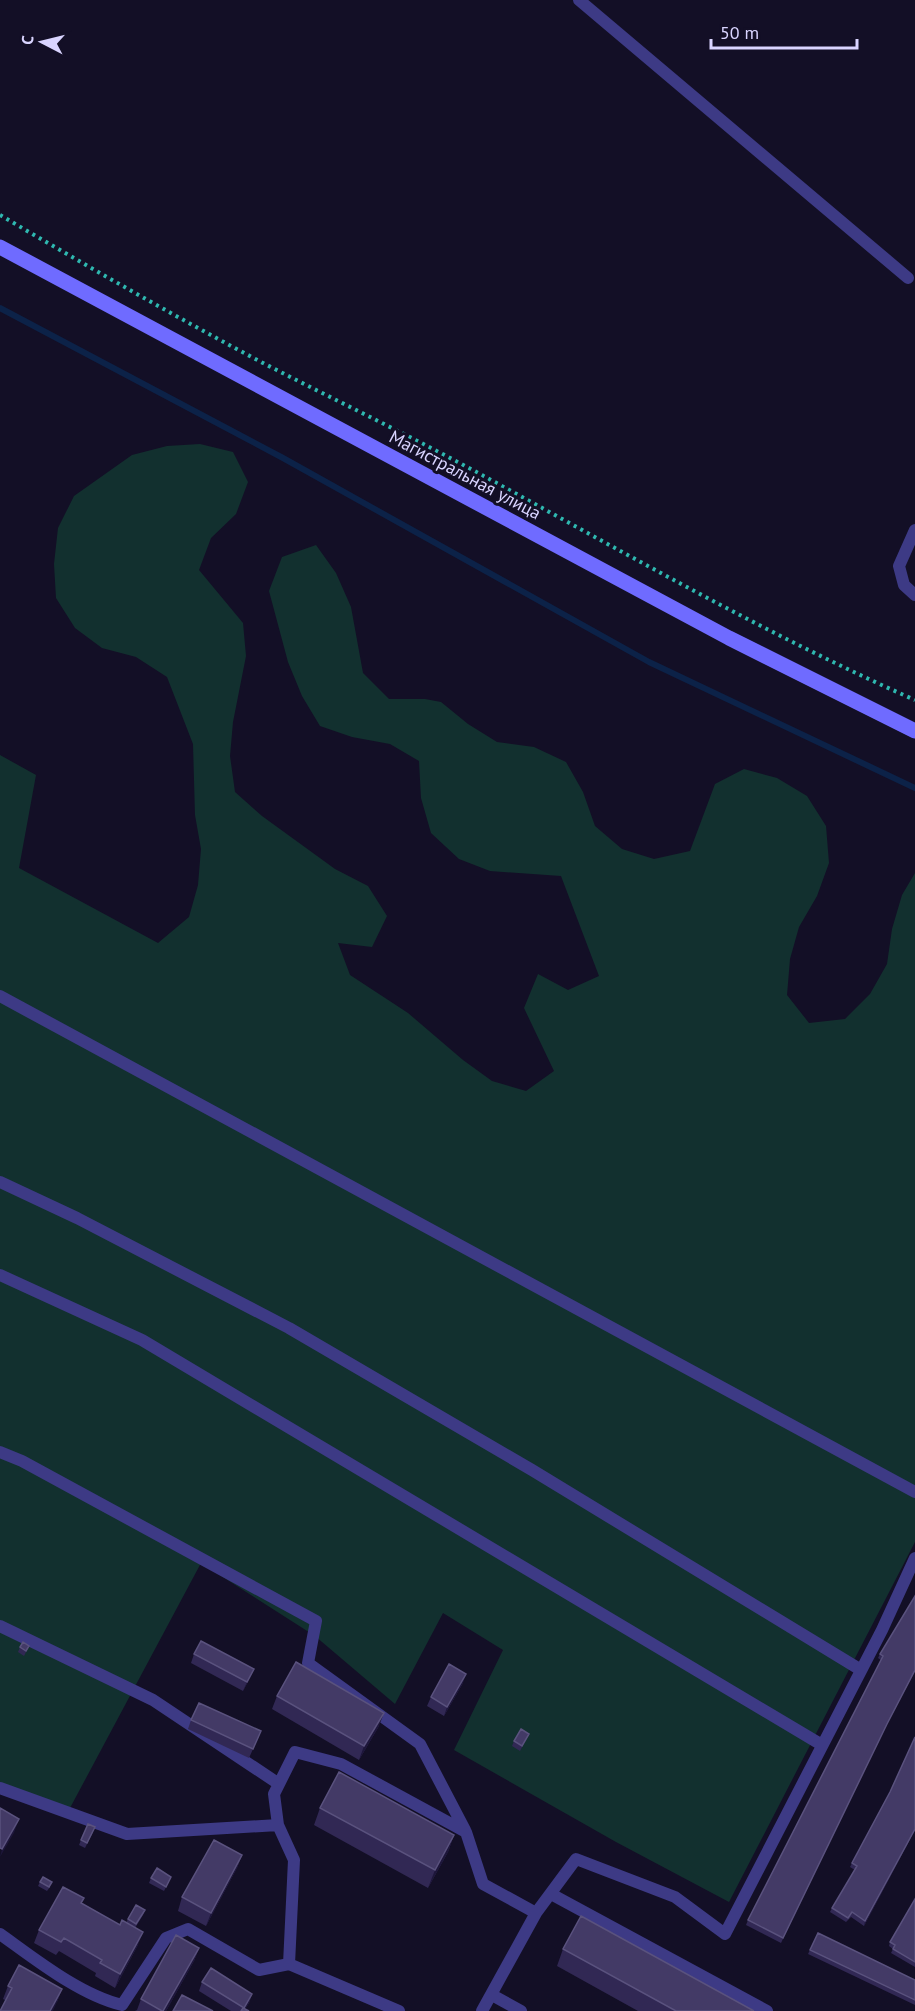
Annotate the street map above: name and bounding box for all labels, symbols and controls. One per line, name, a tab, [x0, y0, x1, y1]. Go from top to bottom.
north arrow	[12, 12, 72, 72]
scale bar	[711, 12, 856, 50]
text: 50 m	[720, 21, 759, 44]
text: С	[17, 34, 38, 46]
street label: Магистральная улица	[385, 425, 545, 524]

